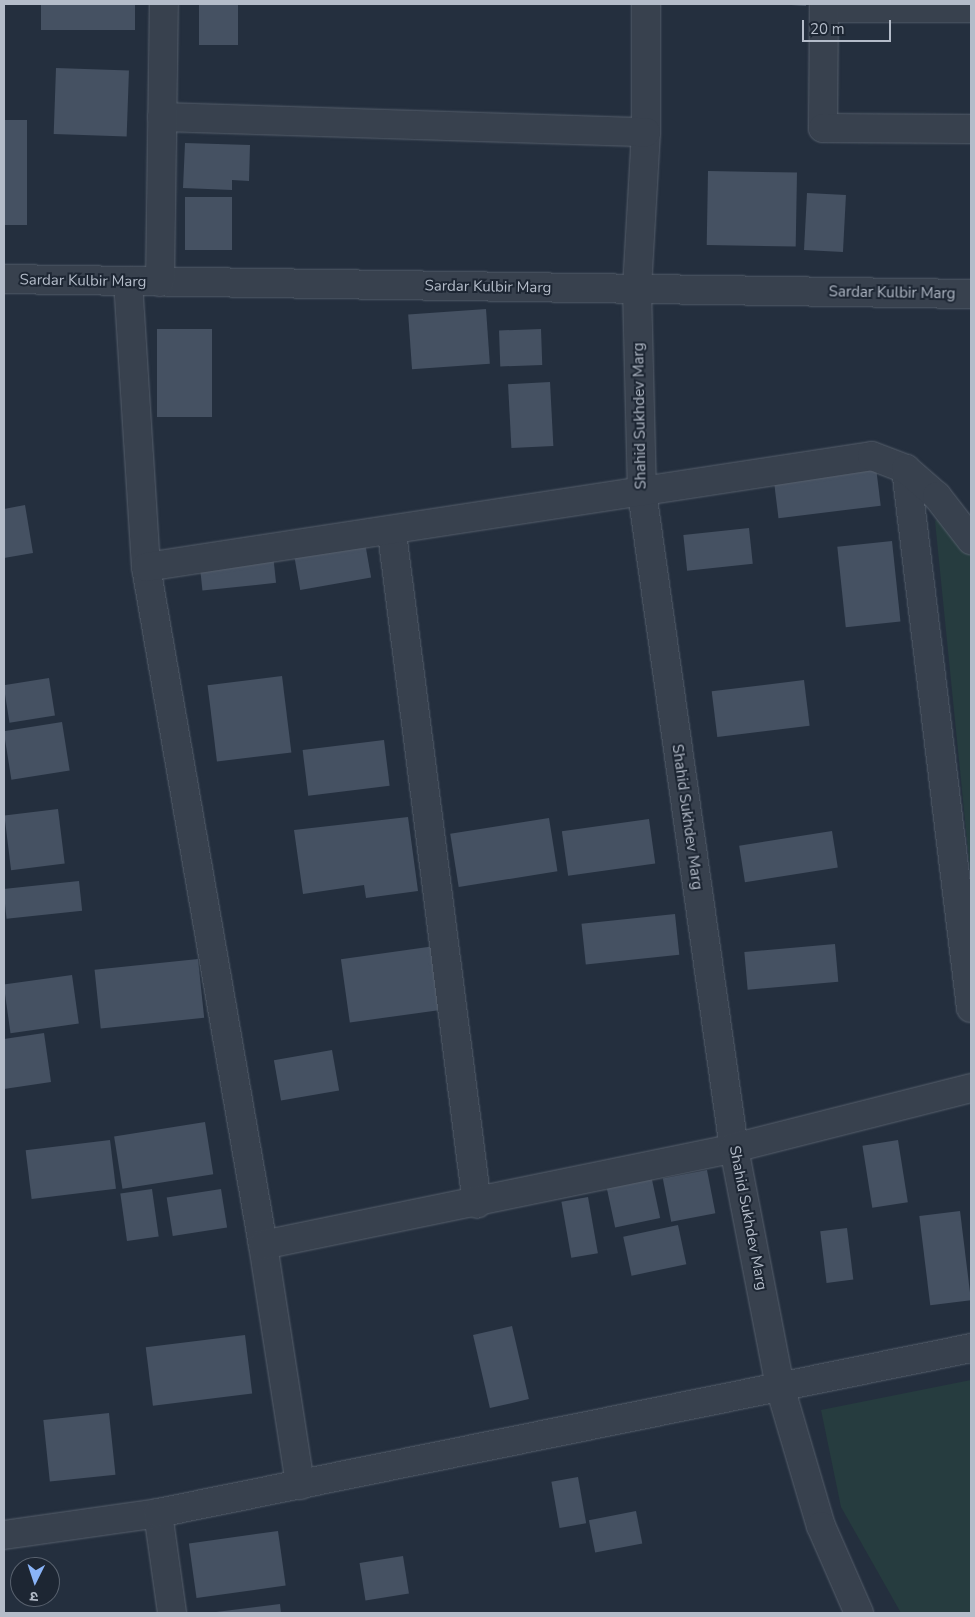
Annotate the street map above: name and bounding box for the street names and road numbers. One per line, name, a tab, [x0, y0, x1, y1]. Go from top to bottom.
street label: Sardar Kulbir Marg	[19, 271, 147, 291]
street label: Sardar Kulbir Marg	[424, 277, 552, 297]
street label: Sardar Kulbir Marg	[828, 283, 956, 303]
street label: Shahid Sukhdev Marg	[630, 342, 650, 490]
street label: Shahid Sukhdev Marg	[668, 743, 706, 891]
street label: Shahid Sukhdev Marg	[725, 1144, 771, 1292]

